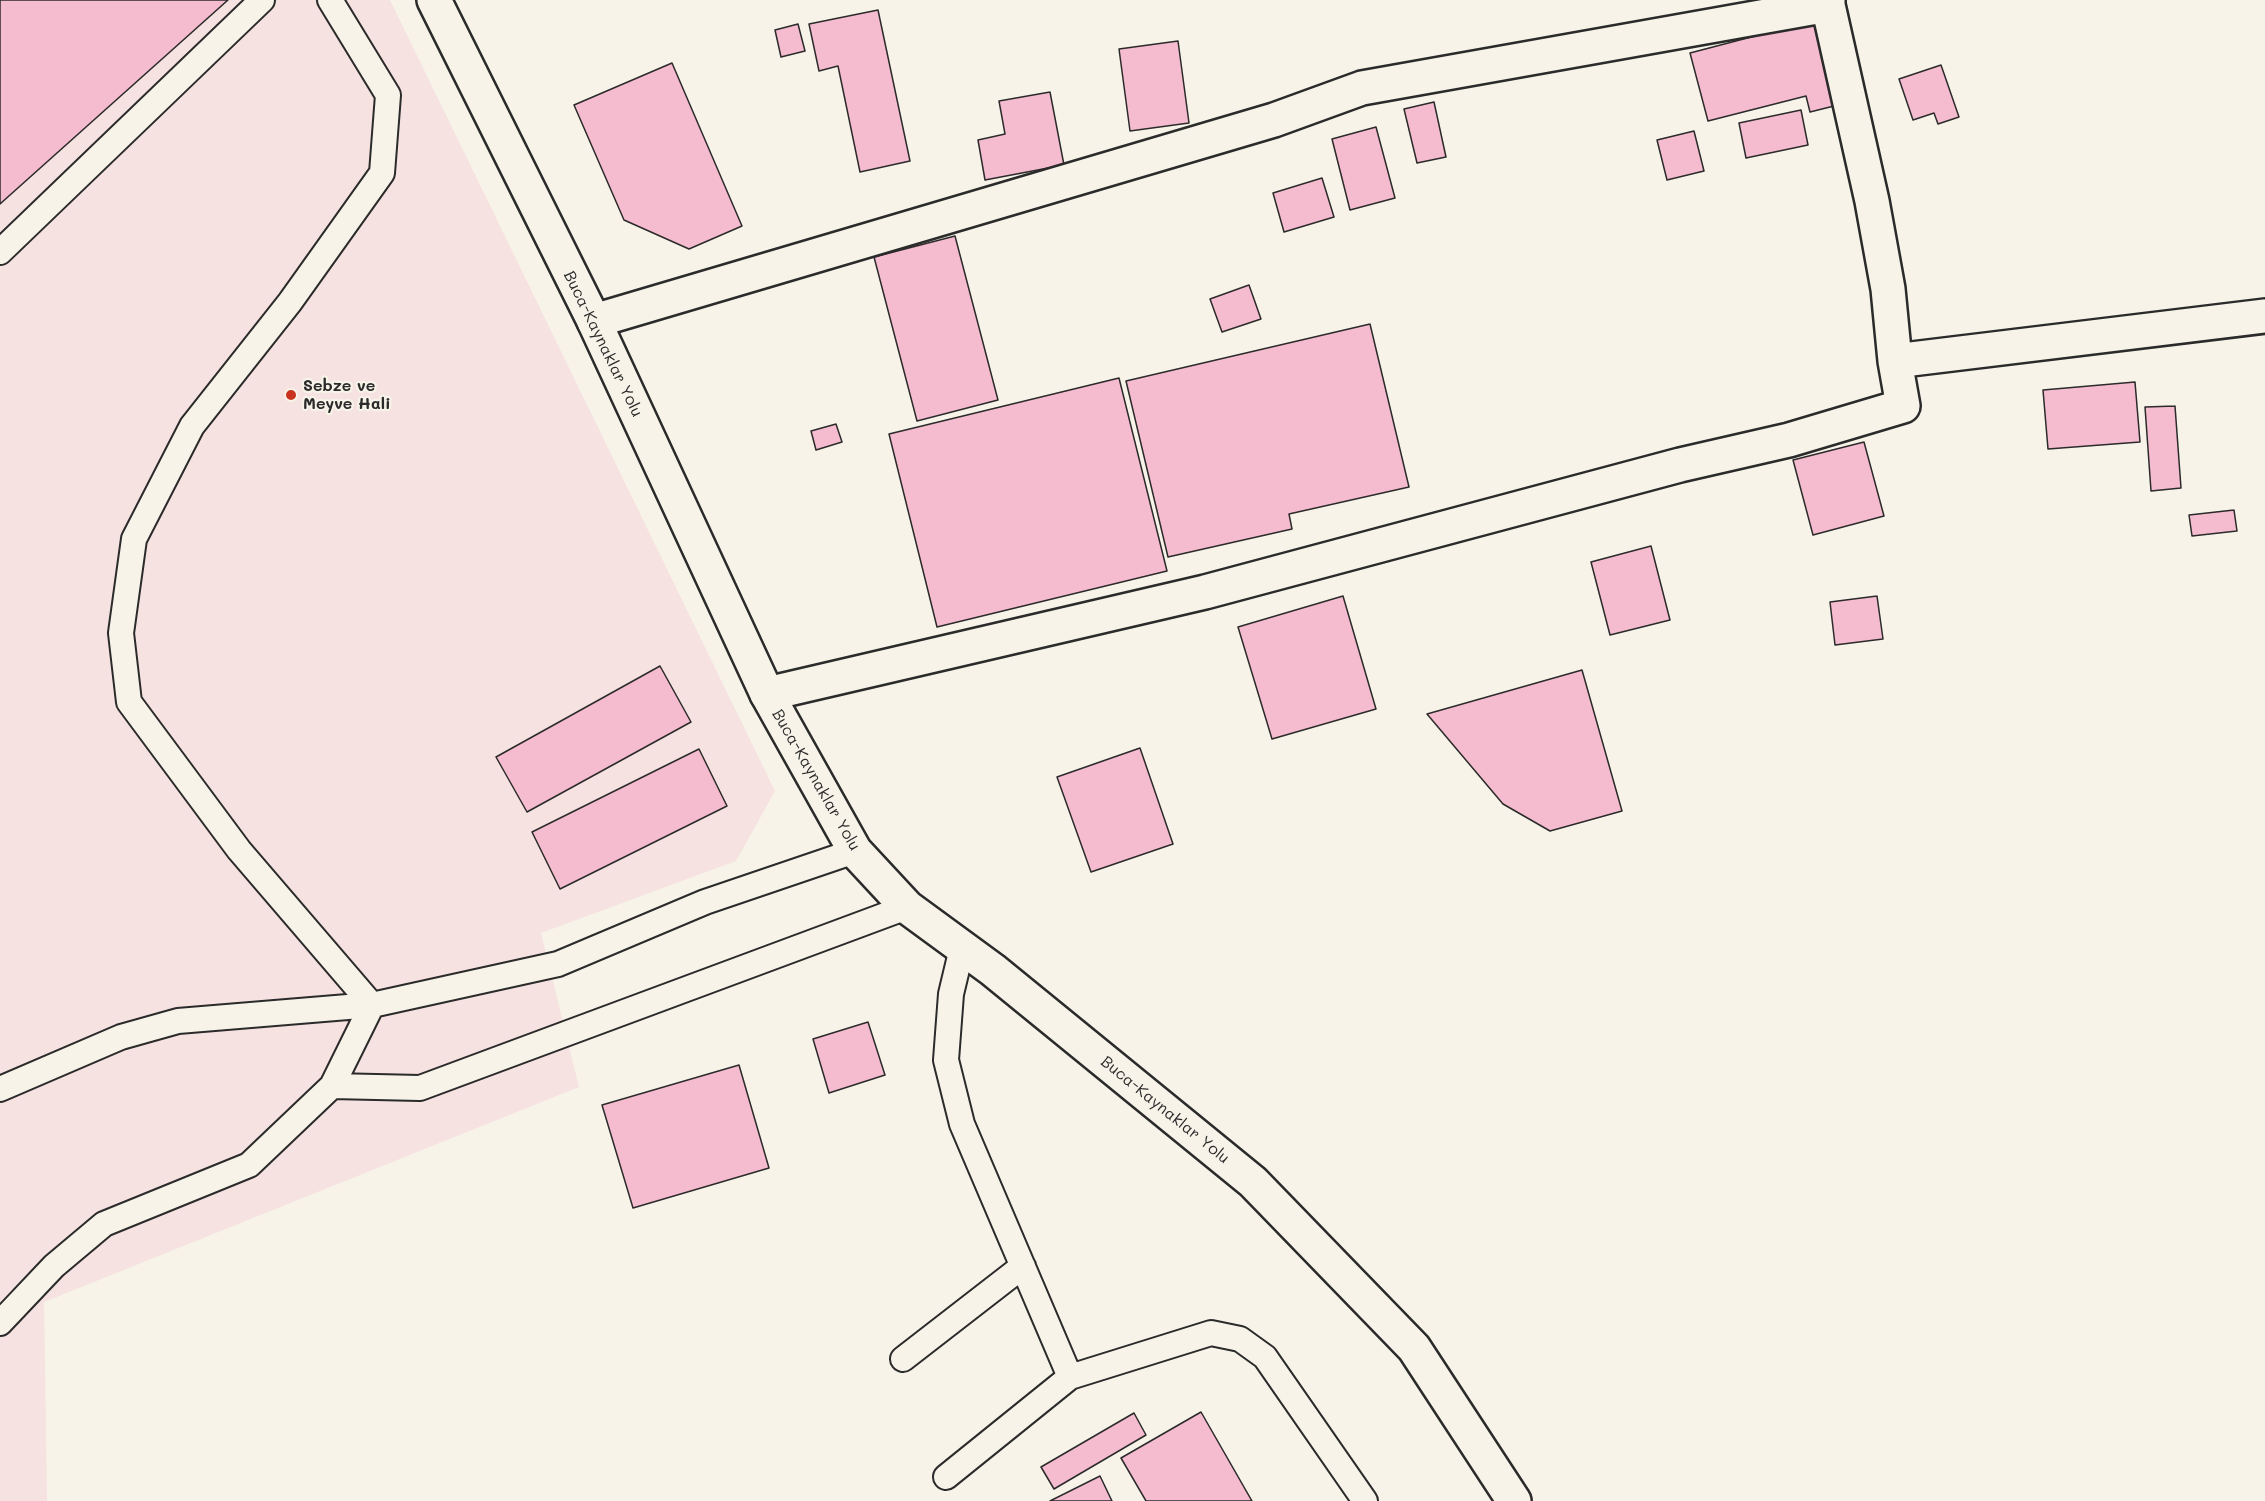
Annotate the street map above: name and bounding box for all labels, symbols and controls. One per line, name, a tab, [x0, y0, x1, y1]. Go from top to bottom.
street label: Buca-Kaynaklar Yolu	[559, 268, 647, 420]
place label: Sebze ve Meyve Hali	[303, 376, 391, 414]
marker: Sebze ve Meyve Hali	[284, 388, 298, 402]
street label: Buca-Kaynaklar Yolu	[768, 706, 864, 854]
street label: Buca-Kaynaklar Yolu	[1097, 1052, 1233, 1168]

